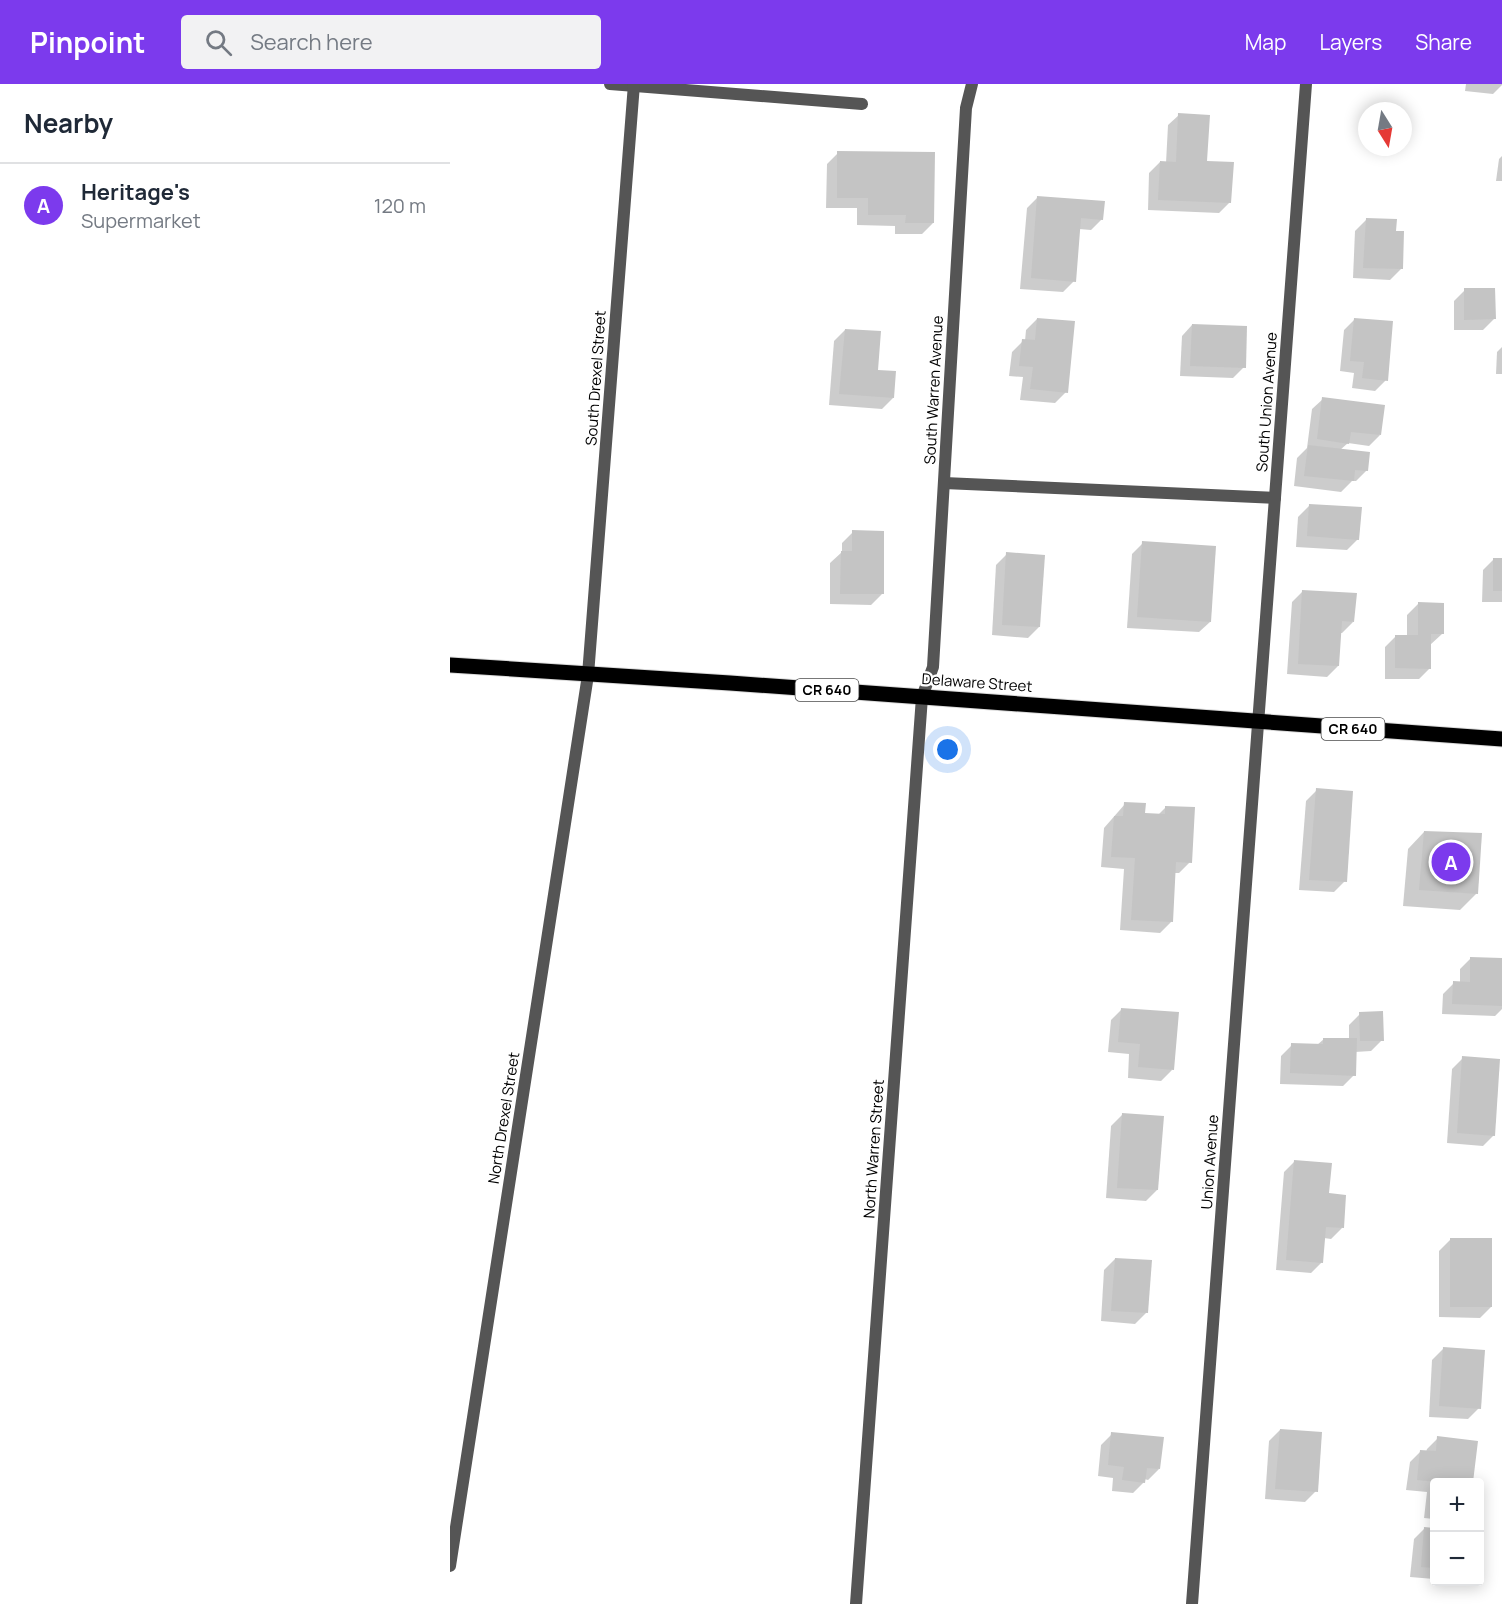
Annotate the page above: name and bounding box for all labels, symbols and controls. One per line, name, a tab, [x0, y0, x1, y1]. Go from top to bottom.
search box	[181, 15, 601, 69]
text: Pinpoint	[30, 23, 145, 61]
icon: search	[202, 26, 235, 59]
text: Search here	[250, 27, 373, 57]
text: Map	[1245, 28, 1286, 56]
text: Layers	[1319, 28, 1382, 56]
text: Share	[1415, 28, 1472, 56]
north arrow	[1358, 102, 1412, 156]
text: Nearby	[24, 105, 113, 141]
text: Heritage's	[81, 177, 190, 207]
text: A	[37, 192, 50, 219]
text: 120 m	[374, 192, 426, 219]
text: Supermarket	[81, 207, 201, 234]
street label: South Drexel Street	[580, 310, 611, 446]
street label: South Warren Avenue	[919, 315, 948, 465]
street label: South Union Avenue	[1251, 331, 1282, 473]
street label: Delaware Street	[921, 668, 1033, 697]
road number: CR 640	[796, 679, 859, 701]
road number: CR 640	[1322, 718, 1384, 740]
your location	[933, 735, 962, 764]
pin: A	[1432, 840, 1470, 884]
street label: North Drexel Street	[483, 1050, 524, 1185]
street label: North Warren Street	[858, 1079, 889, 1219]
street label: Union Avenue	[1196, 1114, 1223, 1210]
map controls	[1430, 1478, 1484, 1586]
button: +	[1430, 1478, 1484, 1532]
button: −	[1430, 1532, 1484, 1586]

